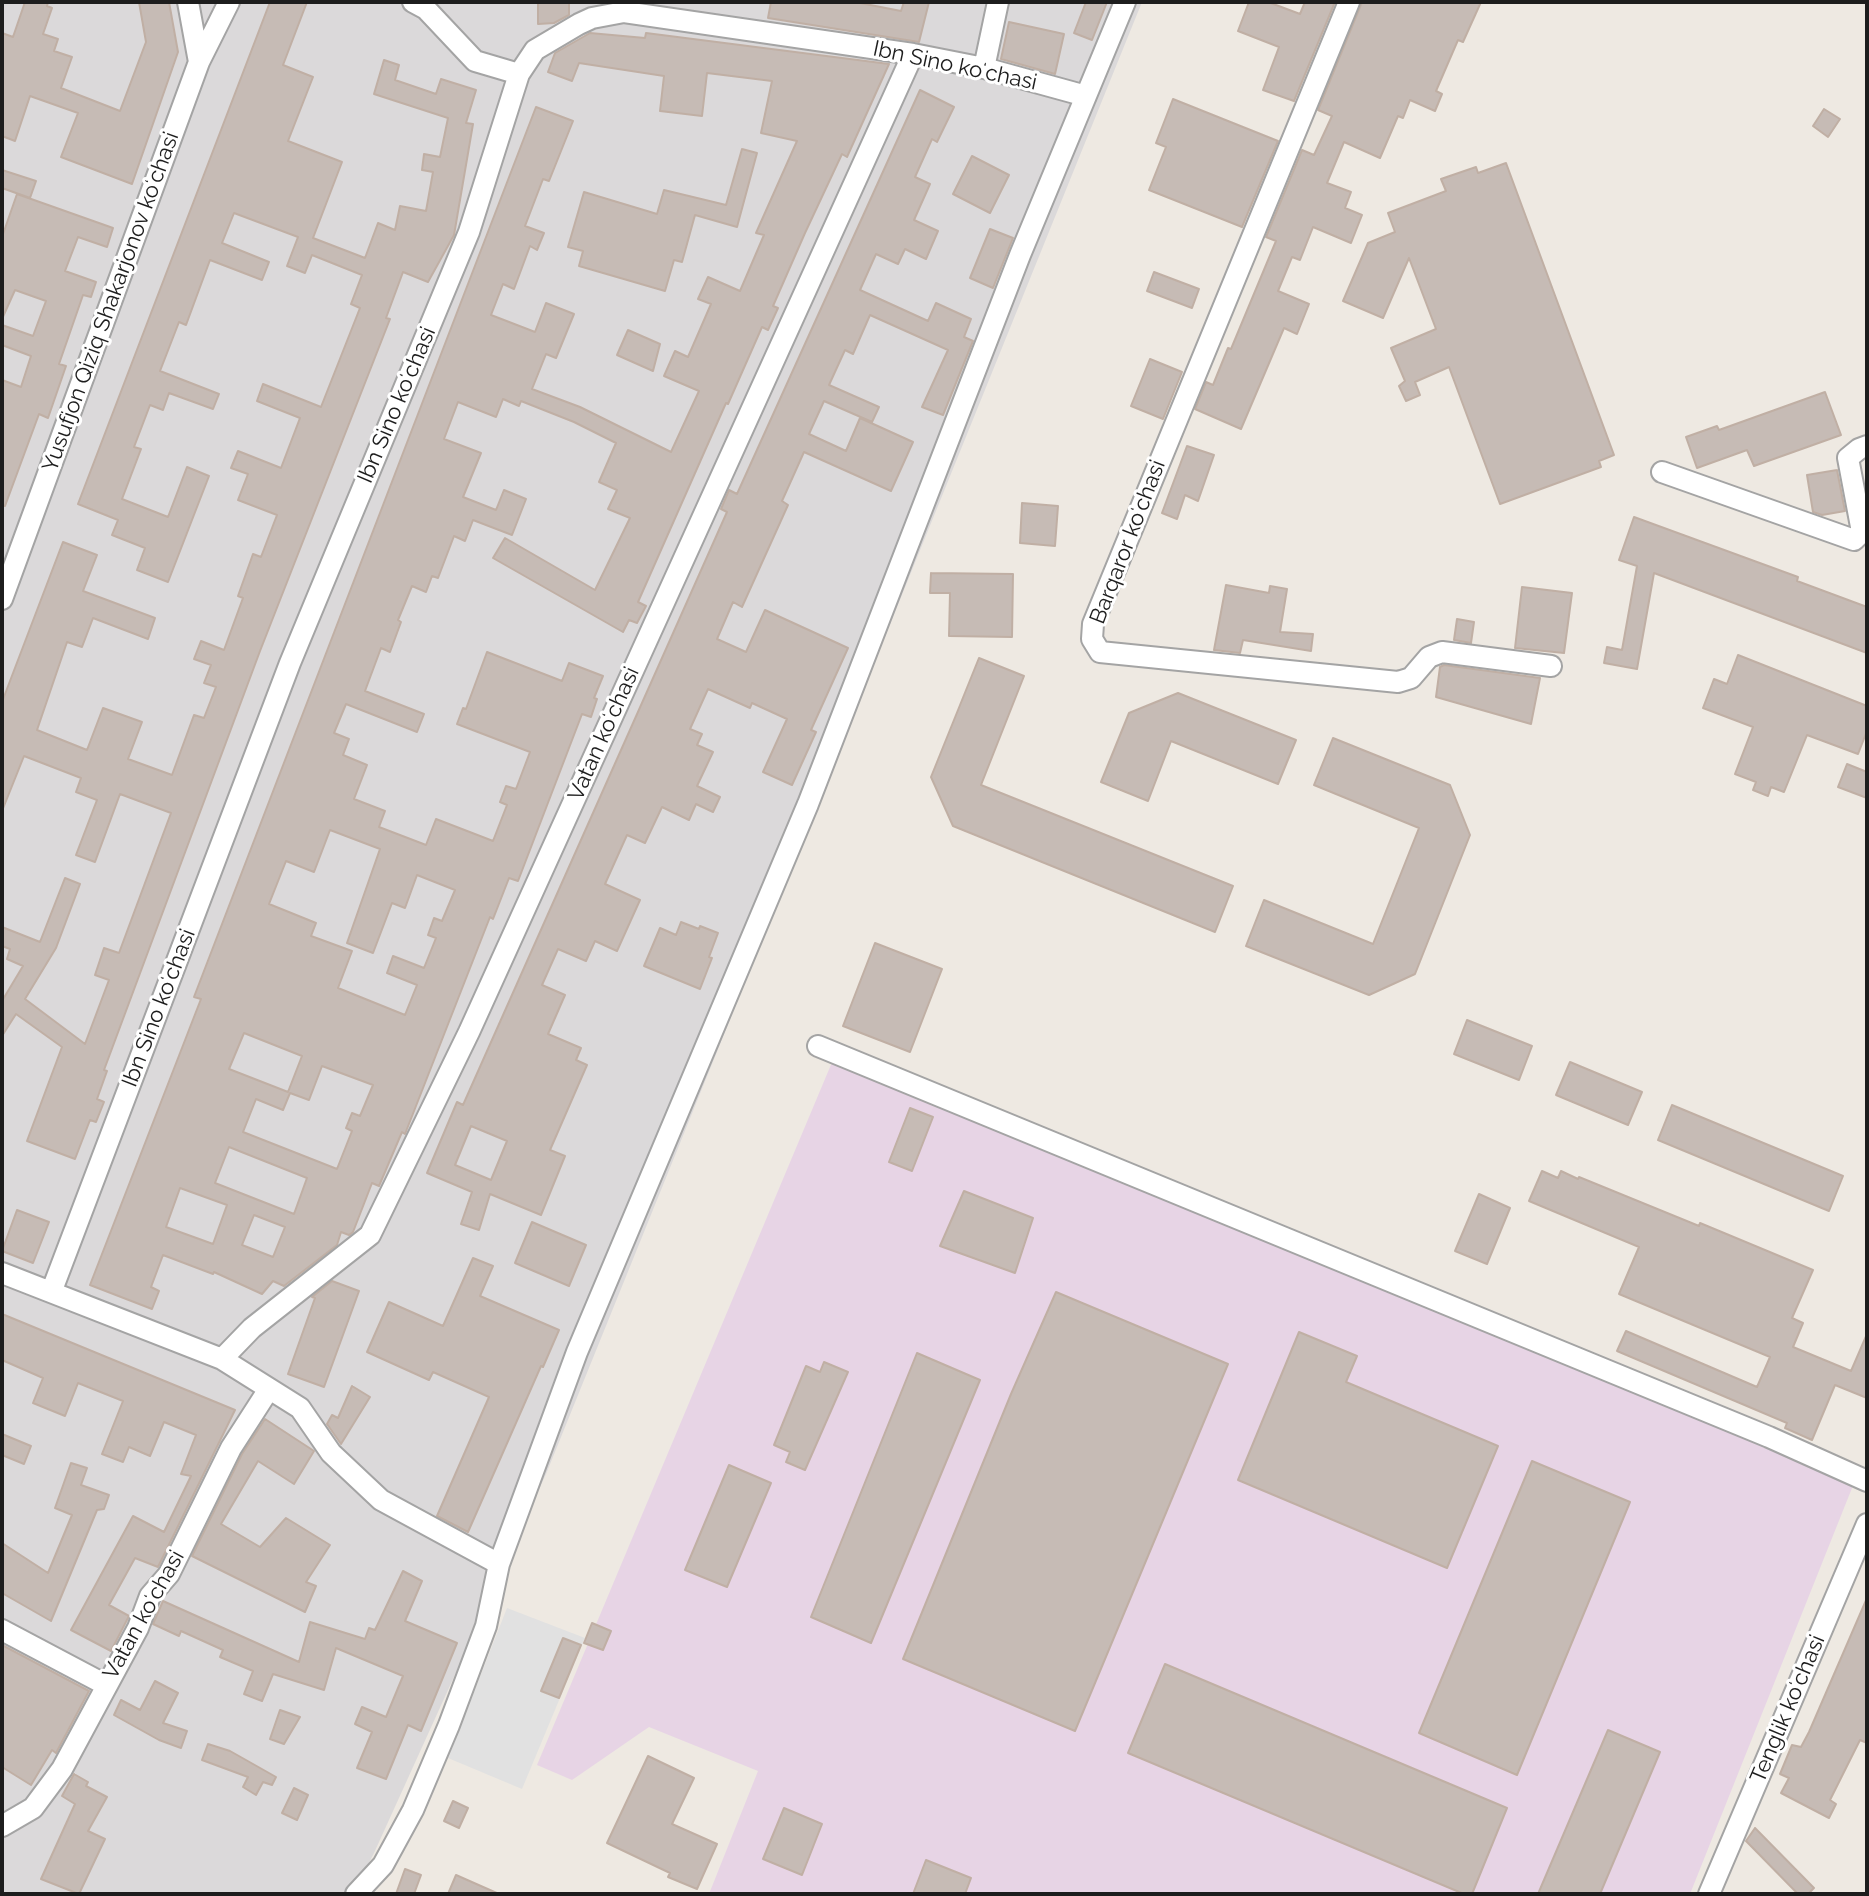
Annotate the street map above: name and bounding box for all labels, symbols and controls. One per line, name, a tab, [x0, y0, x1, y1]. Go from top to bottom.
street label: Ibn Sino koʻchasi	[871, 36, 1039, 96]
street label: Yusufjon Qiziq Shakarjonov koʻchasi	[37, 128, 185, 476]
street label: Ibn Sino koʻchasi	[352, 323, 442, 487]
street label: Barqaror koʻchasi	[1085, 456, 1171, 628]
street label: Vatan koʻchasi	[563, 663, 645, 805]
street label: Ibn Sino koʻchasi	[117, 925, 201, 1091]
street label: Vatan koʻchasi	[98, 1546, 190, 1684]
street label: Tenglik koʻchasi	[1745, 1631, 1831, 1787]

